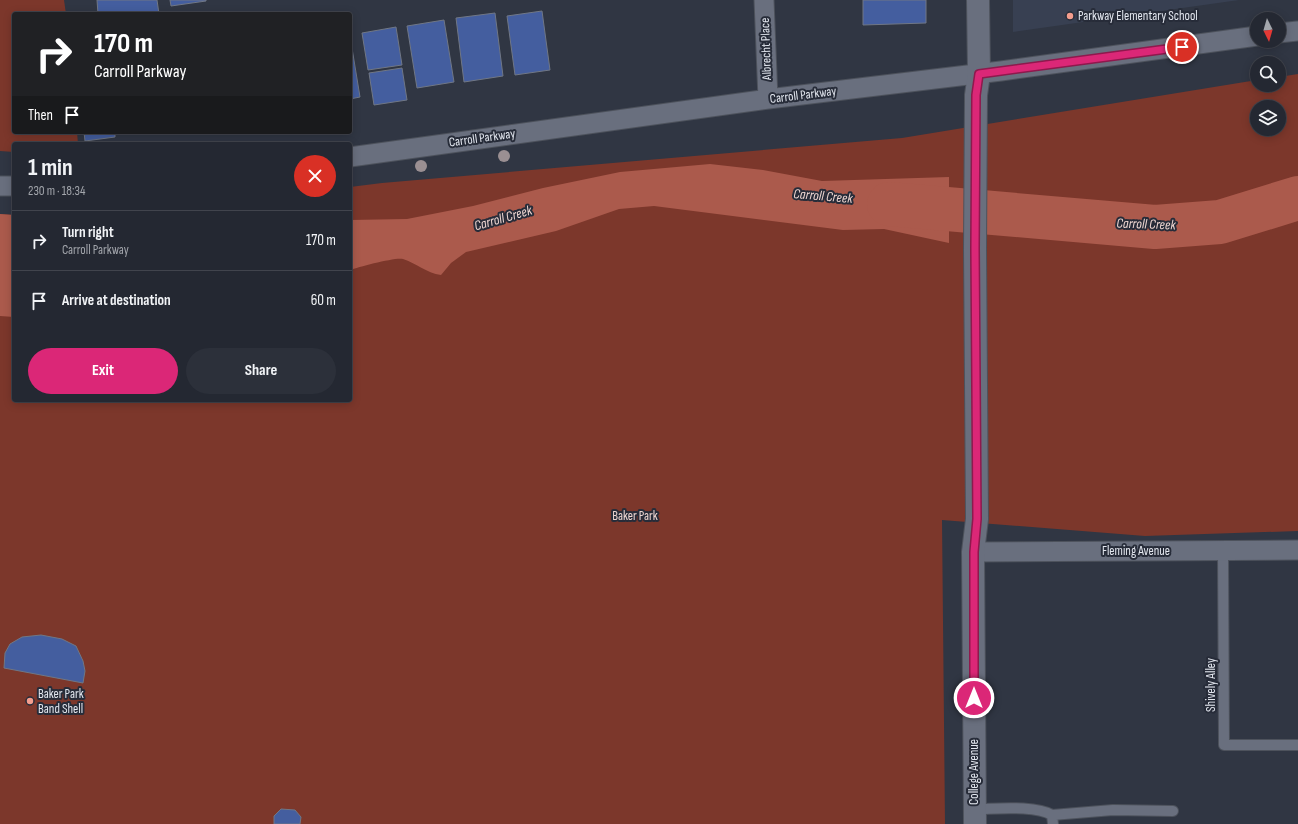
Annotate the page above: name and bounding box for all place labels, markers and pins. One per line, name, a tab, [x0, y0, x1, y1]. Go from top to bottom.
place label: Parkway Elementary School	[1078, 8, 1198, 24]
marker: Parkway Elementary School	[1065, 11, 1075, 21]
pin	[1165, 30, 1199, 64]
place label: Baker Park Band Shell	[38, 686, 84, 717]
marker: Baker Park Band Shell	[25, 696, 35, 706]

